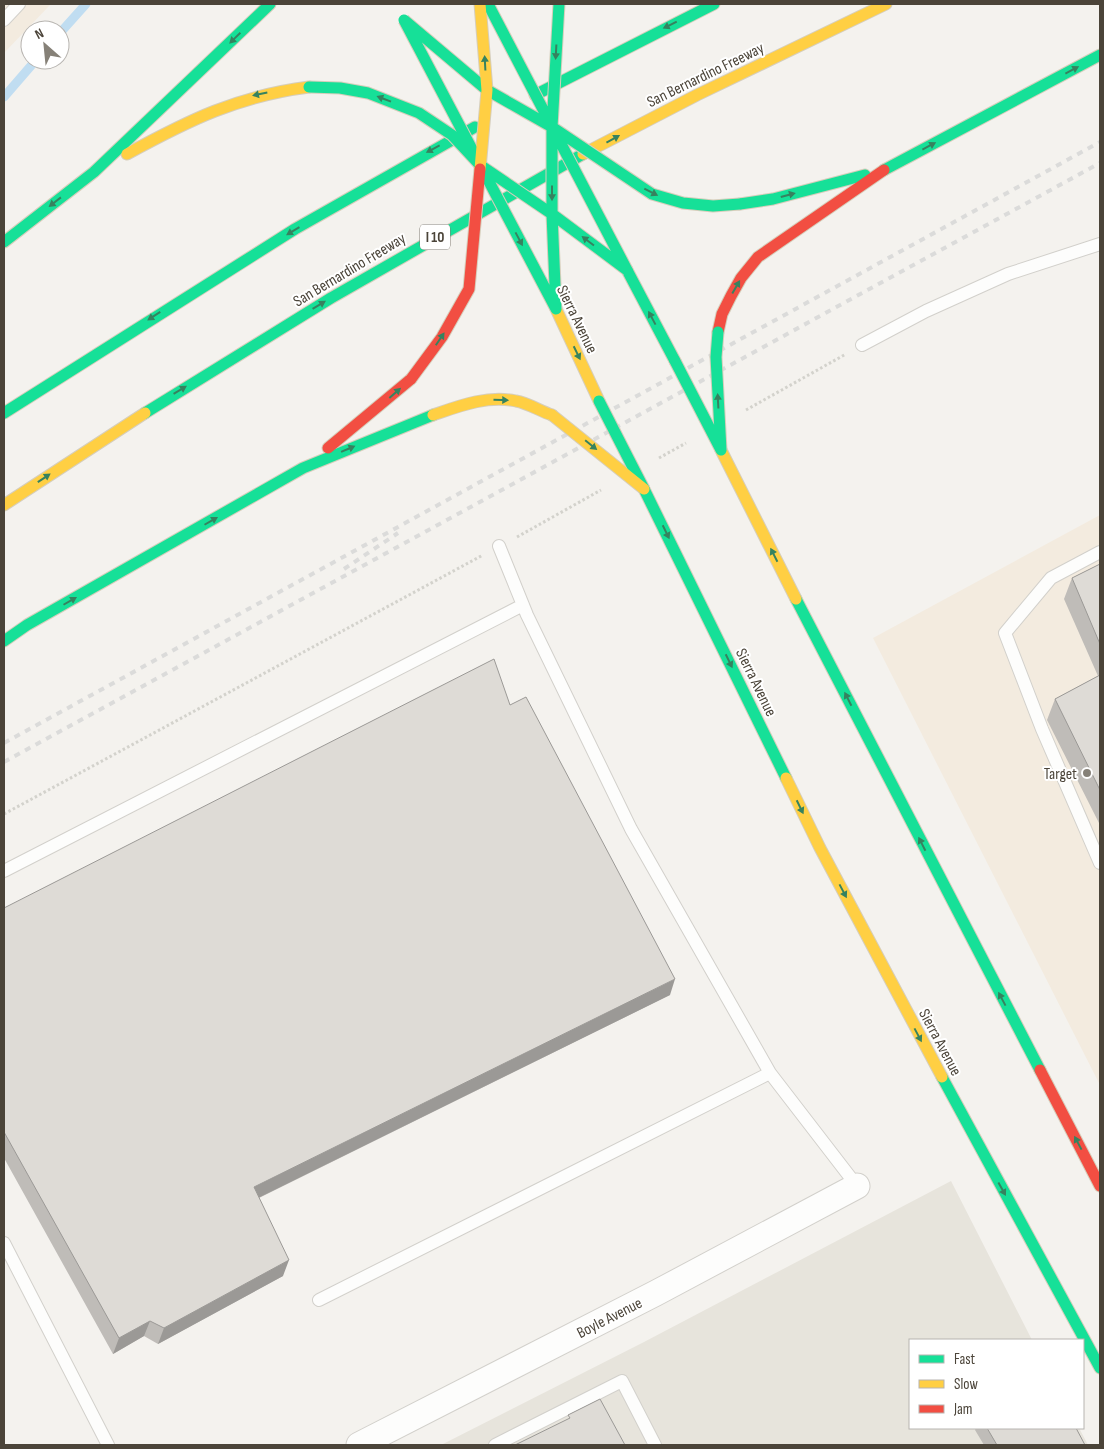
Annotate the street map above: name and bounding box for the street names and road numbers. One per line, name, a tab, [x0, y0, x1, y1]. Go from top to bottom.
street label: San Bernardino Freeway	[644, 39, 767, 112]
road number: I 10	[420, 224, 450, 250]
street label: San Bernardino Freeway	[290, 229, 409, 311]
street label: Sierra Avenue	[552, 283, 601, 357]
street label: Sierra Avenue	[731, 646, 780, 720]
street label: Sierra Avenue	[914, 1006, 965, 1079]
street label: Boyle Avenue	[574, 1294, 646, 1343]

